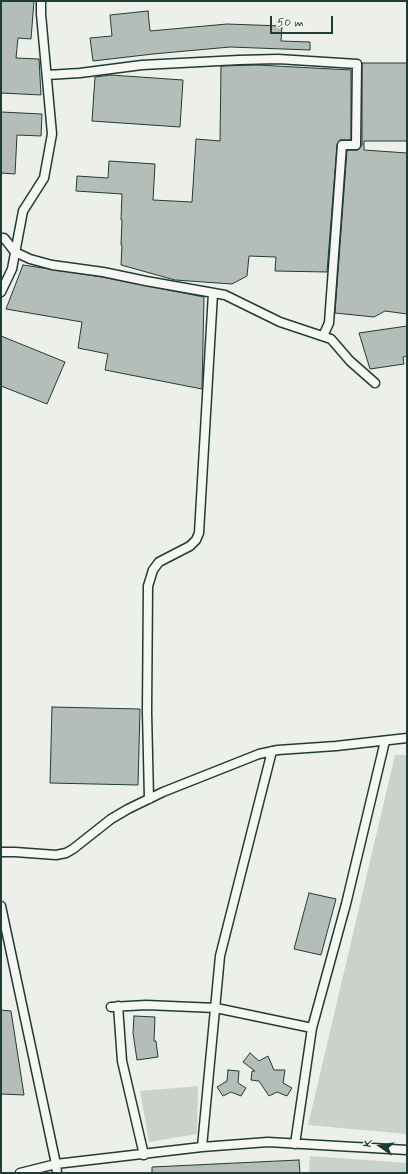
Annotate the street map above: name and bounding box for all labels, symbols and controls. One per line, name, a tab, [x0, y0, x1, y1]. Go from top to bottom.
scale bar	[272, 8, 335, 34]
text: 50 m	[277, 15, 304, 31]
north arrow	[360, 1126, 400, 1166]
text: K	[361, 1138, 376, 1149]

